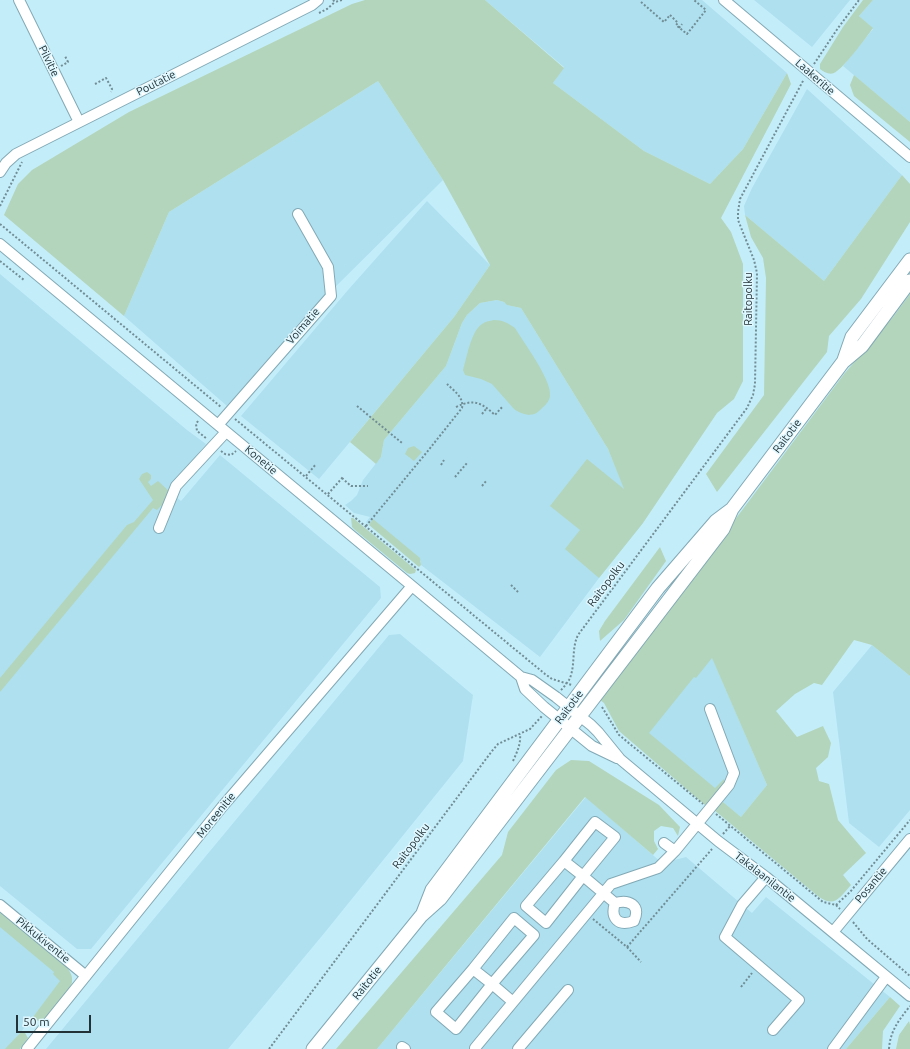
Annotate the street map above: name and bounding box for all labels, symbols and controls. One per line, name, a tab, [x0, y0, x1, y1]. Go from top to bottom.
street label: Pilvitie	[36, 43, 62, 79]
street label: Laakeritie	[792, 56, 838, 98]
street label: Poutatie	[134, 68, 178, 98]
street label: Raitopolku	[741, 272, 755, 326]
street label: Voimatie	[284, 305, 322, 347]
street label: Raitotie	[770, 416, 804, 456]
street label: Konetie	[242, 443, 280, 477]
street label: Raitopolku	[585, 559, 627, 609]
street label: Raitotie	[552, 687, 586, 727]
street label: Moreenitie	[194, 790, 238, 840]
street label: Raitopolku	[390, 821, 432, 871]
street label: Takalaanilantie	[732, 849, 798, 905]
street label: Posantie	[852, 864, 890, 906]
street label: Pikkukiventie	[13, 914, 73, 966]
street label: Raitotie	[350, 964, 384, 1002]
scale bar	[18, 1007, 93, 1033]
text: 50 m	[23, 1015, 50, 1028]

